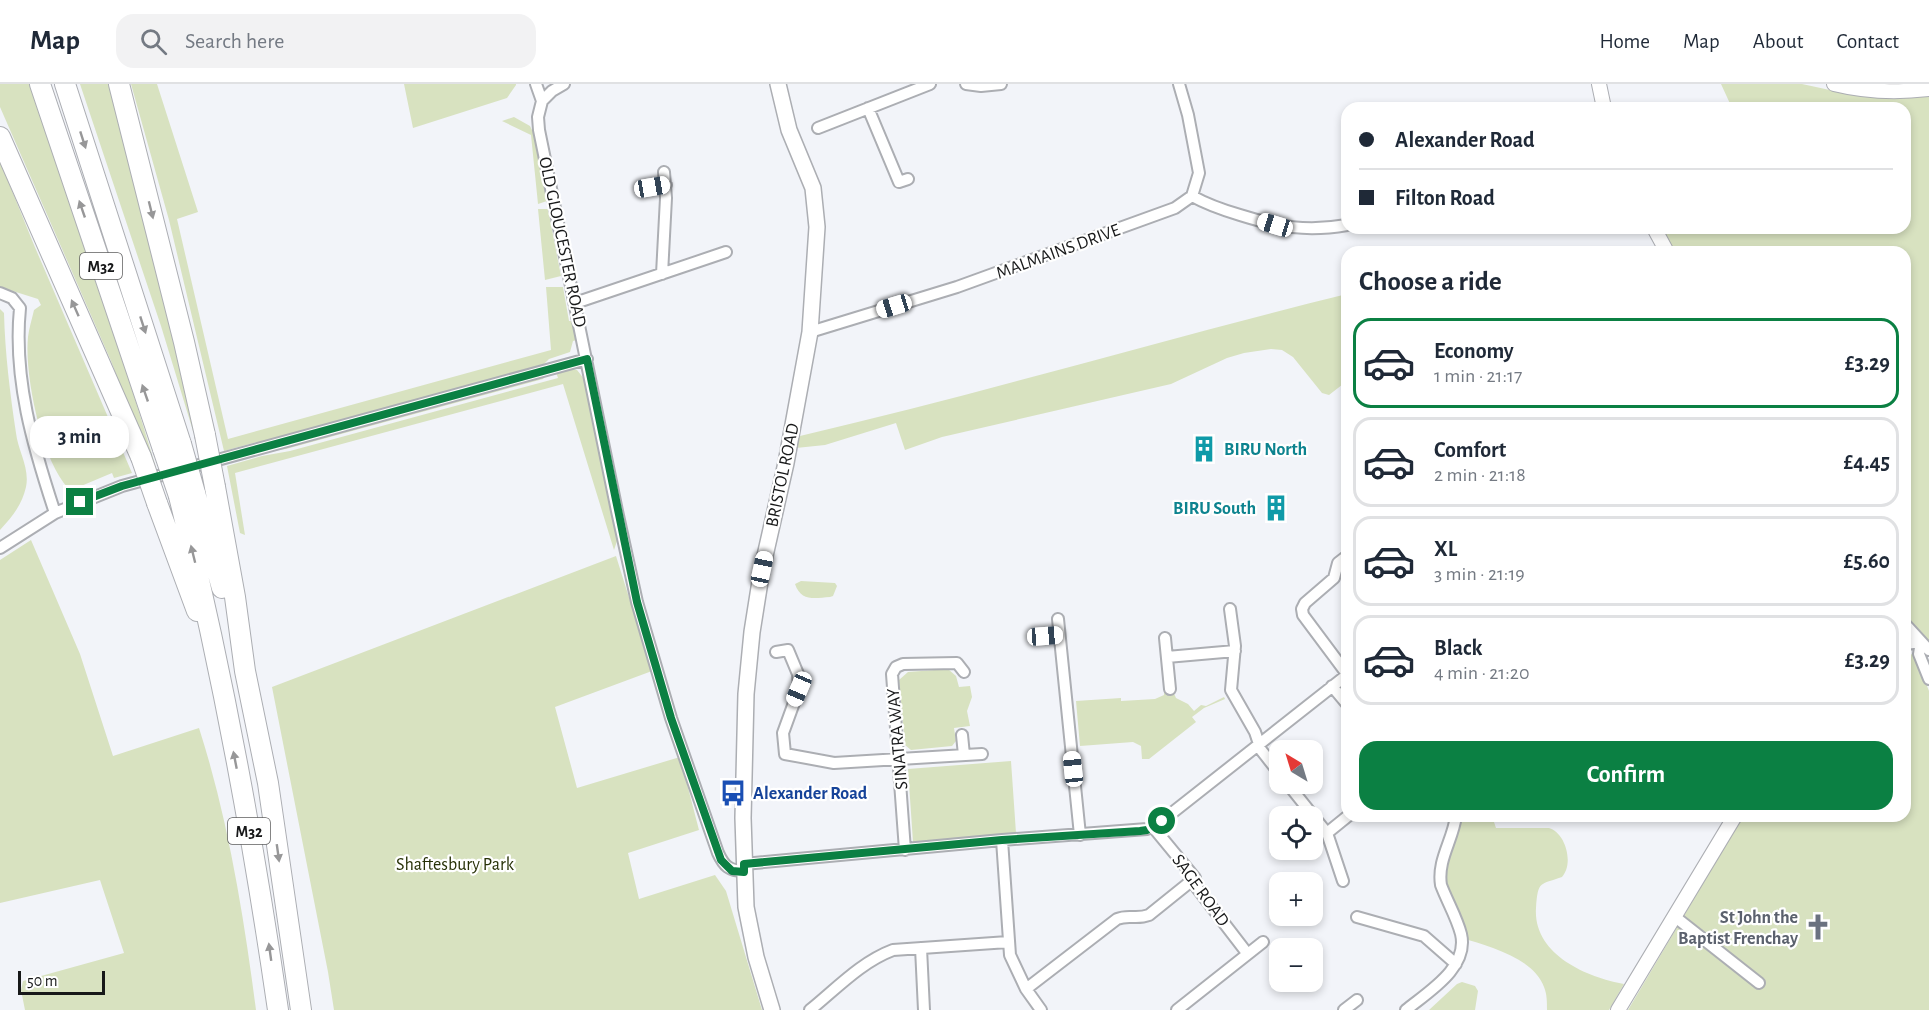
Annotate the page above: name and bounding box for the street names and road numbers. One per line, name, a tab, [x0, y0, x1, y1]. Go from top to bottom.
street label: OLD GLOUCESTER ROAD	[535, 155, 589, 329]
street label: MALMAINS DRIVE	[994, 221, 1123, 283]
road number: M32	[80, 253, 122, 279]
street label: BRISTOL ROAD	[763, 422, 803, 529]
street label: SINATRA WAY	[885, 687, 911, 790]
road number: M32	[228, 818, 270, 844]
street label: SAGE ROAD	[1168, 851, 1232, 930]

